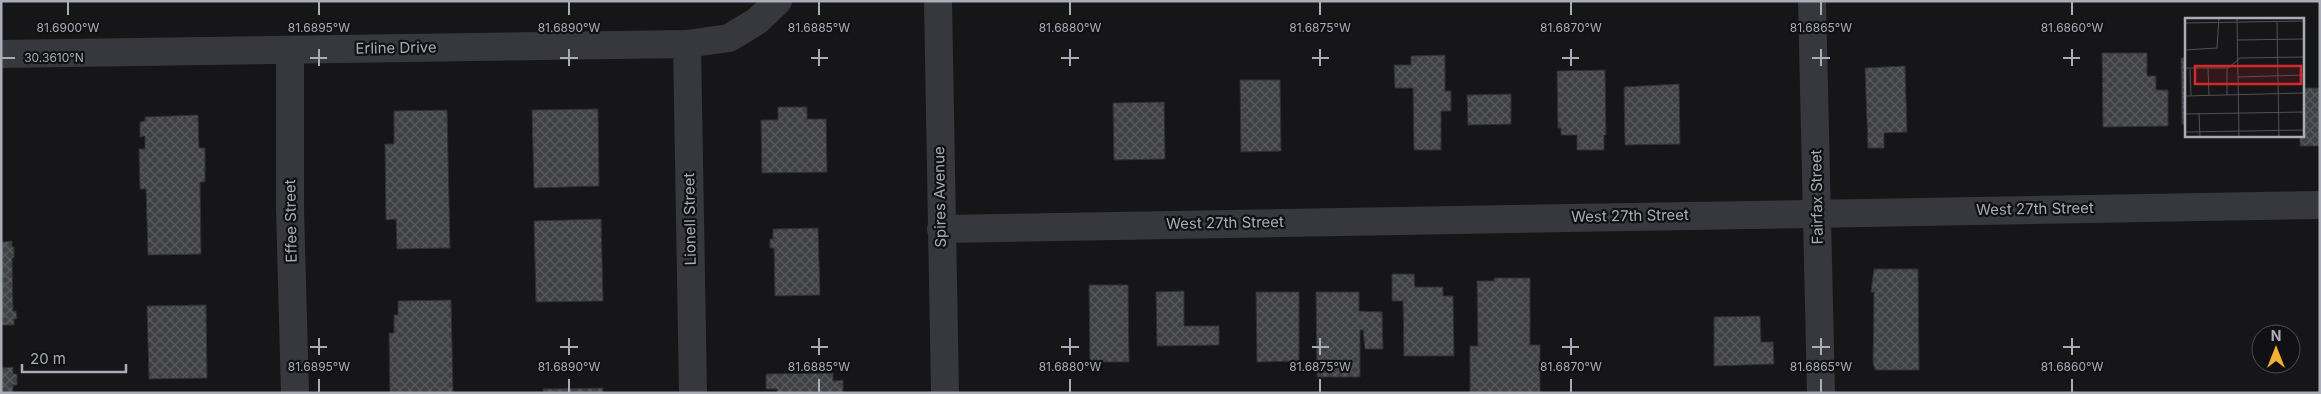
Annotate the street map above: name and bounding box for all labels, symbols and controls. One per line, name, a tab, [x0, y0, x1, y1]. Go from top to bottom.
inset map	[2185, 18, 2304, 136]
text: 81.6900°W	[37, 20, 100, 35]
text: 81.6895°W	[288, 20, 350, 35]
text: 81.6890°W	[538, 20, 600, 35]
text: 81.6885°W	[788, 20, 850, 35]
text: 81.6880°W	[1039, 20, 1101, 35]
text: 81.6875°W	[1289, 20, 1351, 35]
text: 81.6870°W	[1540, 20, 1602, 35]
text: 81.6865°W	[1790, 20, 1852, 35]
text: 81.6860°W	[2041, 20, 2103, 35]
street label: Erline Drive	[355, 37, 437, 58]
text: 30.3610°N	[24, 50, 84, 65]
street label: Spires Avenue	[929, 146, 950, 248]
street label: Fairfax Street	[1806, 149, 1827, 245]
street label: Lionell Street	[679, 172, 700, 265]
street label: Effee Street	[280, 179, 301, 263]
street label: West 27th Street	[1976, 198, 2094, 219]
street label: West 27th Street	[1571, 205, 1689, 226]
street label: West 27th Street	[1166, 212, 1284, 233]
north arrow	[2251, 324, 2301, 374]
text: N	[2271, 327, 2281, 344]
scale bar	[22, 342, 126, 374]
text: 20 m	[30, 349, 66, 368]
text: 81.6895°W	[288, 359, 350, 374]
text: 81.6890°W	[538, 359, 600, 374]
text: 81.6885°W	[788, 359, 850, 374]
text: 81.6880°W	[1039, 359, 1101, 374]
text: 81.6875°W	[1289, 359, 1351, 374]
text: 81.6870°W	[1540, 359, 1602, 374]
text: 81.6865°W	[1790, 359, 1852, 374]
text: 81.6860°W	[2041, 359, 2103, 374]

